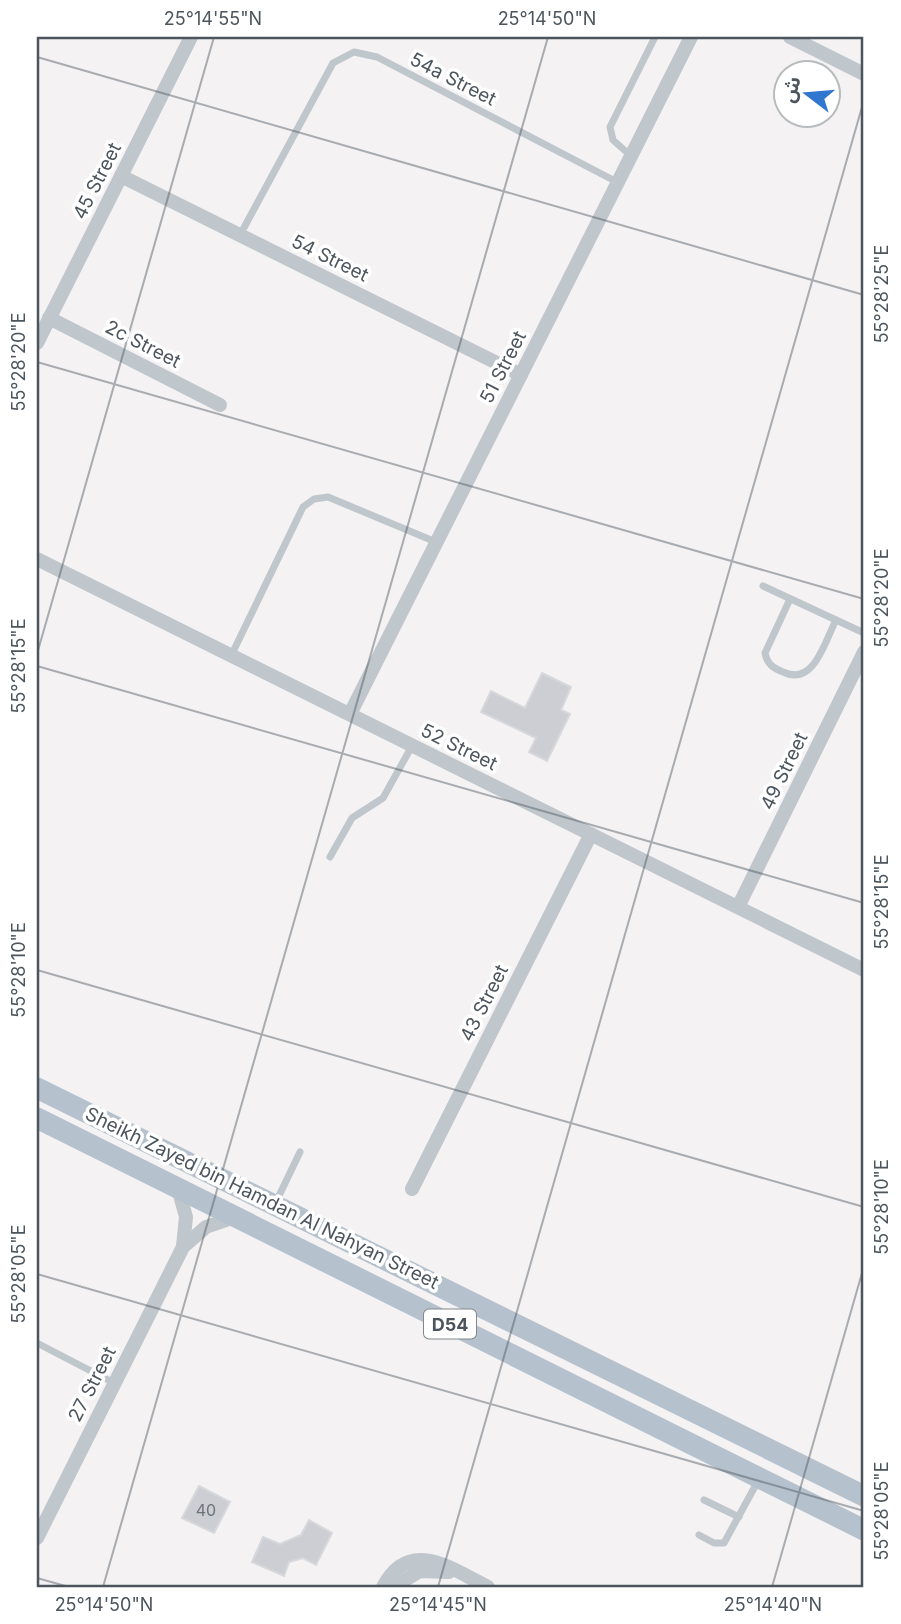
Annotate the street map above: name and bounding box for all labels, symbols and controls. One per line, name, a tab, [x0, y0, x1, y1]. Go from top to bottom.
text: 25°14'55"N	[164, 8, 262, 29]
text: 25°14'50"N	[498, 8, 596, 29]
street label: 54a Street	[406, 48, 500, 110]
north arrow	[772, 60, 842, 130]
text: ش	[776, 74, 806, 105]
street label: 45 Street	[68, 139, 126, 223]
street label: 54 Street	[288, 230, 372, 286]
text: 55°28'25"E	[871, 245, 892, 343]
text: 55°28'20"E	[8, 312, 29, 412]
street label: 2c Street	[102, 315, 184, 373]
street label: 51 Street	[475, 327, 531, 407]
text: 55°28'20"E	[871, 548, 892, 648]
text: 55°28'15"E	[8, 618, 29, 714]
street label: 52 Street	[417, 719, 501, 775]
street label: 49 Street	[755, 729, 813, 813]
text: 55°28'15"E	[871, 854, 892, 950]
text: 55°28'10"E	[8, 922, 29, 1018]
street label: 43 Street	[455, 961, 513, 1045]
street label: Sheikh Zayed bin Hamdan Al Nahyan Street	[82, 1102, 442, 1294]
text: 55°28'10"E	[871, 1159, 892, 1255]
text: 55°28'05"E	[8, 1224, 29, 1324]
road number: D54	[424, 1310, 476, 1338]
street label: 27 Street	[63, 1343, 121, 1425]
text: 55°28'05"E	[871, 1461, 892, 1561]
house number: 40	[196, 1500, 216, 1520]
text: 25°14'50"N	[55, 1594, 153, 1615]
text: 25°14'45"N	[389, 1594, 487, 1615]
text: 25°14'40"N	[724, 1594, 822, 1615]

